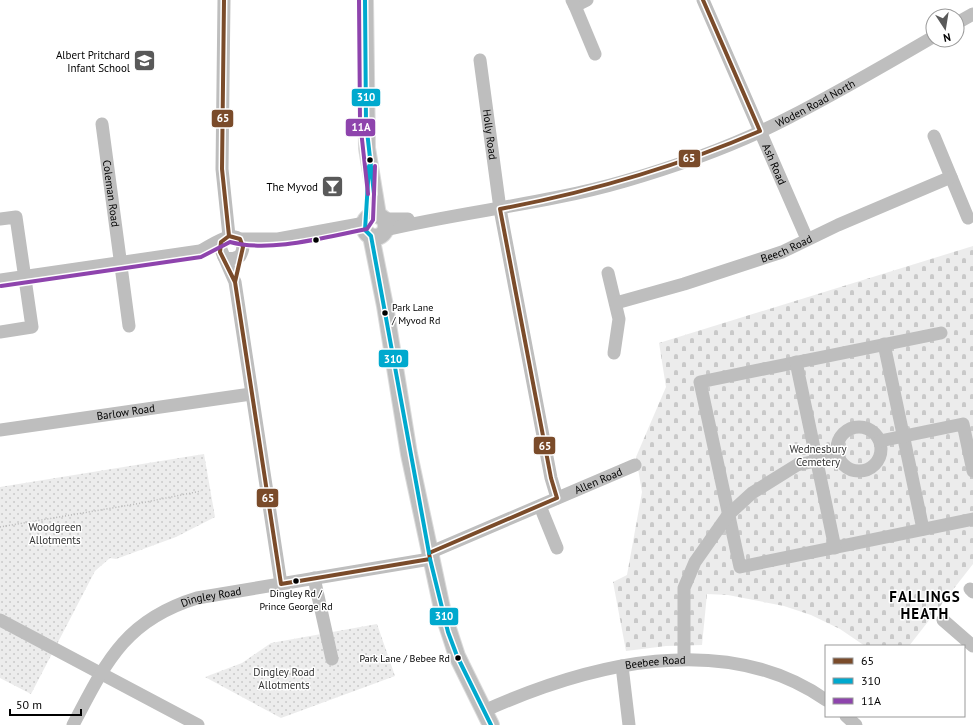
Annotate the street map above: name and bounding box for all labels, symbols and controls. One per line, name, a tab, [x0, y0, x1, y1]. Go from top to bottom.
north arrow	[925, 8, 965, 48]
text: N	[942, 30, 952, 45]
place label: Albert Pritchard Infant School	[56, 48, 131, 75]
school or university icon: Albert Pritchard Infant School	[132, 48, 158, 74]
street label: Woden Road North	[773, 76, 858, 130]
line badge: 310	[351, 88, 381, 107]
text: 310	[357, 90, 375, 104]
street label: Holly Road	[480, 108, 500, 160]
line badge: 65	[211, 109, 234, 128]
text: 65	[217, 111, 229, 125]
line badge: 11A	[345, 118, 376, 137]
text: 11A	[351, 120, 371, 134]
street label: Ash Road	[759, 141, 790, 187]
line badge: 65	[678, 149, 701, 168]
text: 65	[683, 151, 695, 165]
unlabelled marker	[365, 155, 375, 165]
street label: Coleman Road	[100, 159, 123, 228]
bar icon: The Myvod	[320, 174, 346, 200]
place label: The Myvod	[266, 180, 318, 194]
street label: Beech Road	[759, 231, 814, 265]
unlabelled marker	[311, 235, 321, 245]
place label: Park Lane / Myvod Rd	[391, 301, 440, 327]
marker: Park Lane / Myvod Rd	[380, 308, 390, 318]
line badge: 310	[378, 349, 409, 368]
text: 310	[384, 352, 402, 366]
street label: Barlow Road	[96, 401, 156, 423]
line badge: 65	[533, 436, 556, 455]
text: 65	[539, 439, 551, 453]
park label: Wednesbury Cemetery	[789, 442, 847, 469]
street label: Allen Road	[572, 464, 624, 497]
line badge: 65	[256, 488, 279, 508]
text: 65	[262, 491, 274, 505]
park label: Woodgreen Allotments	[28, 520, 82, 547]
marker: Dingley Rd / Prince George Rd	[291, 576, 301, 586]
street label: Dingley Road	[179, 584, 242, 610]
place label: Dingley Rd / Prince George Rd	[259, 587, 333, 613]
district label: FALLINGS HEATH	[889, 587, 961, 623]
line badge: 310	[429, 607, 459, 626]
text: 310	[435, 609, 453, 623]
legend	[825, 645, 965, 717]
place label: Park Lane / Bebee Rd	[360, 652, 450, 665]
marker: Park Lane / Bebee Rd	[453, 653, 463, 663]
street label: Beebee Road	[624, 653, 686, 672]
text: 65	[861, 653, 874, 668]
park label: Dingley Road Allotments	[253, 665, 315, 692]
text: 310	[861, 673, 881, 688]
scale bar	[10, 691, 81, 717]
text: 11A	[861, 693, 881, 708]
text: 50 m	[16, 697, 42, 712]

